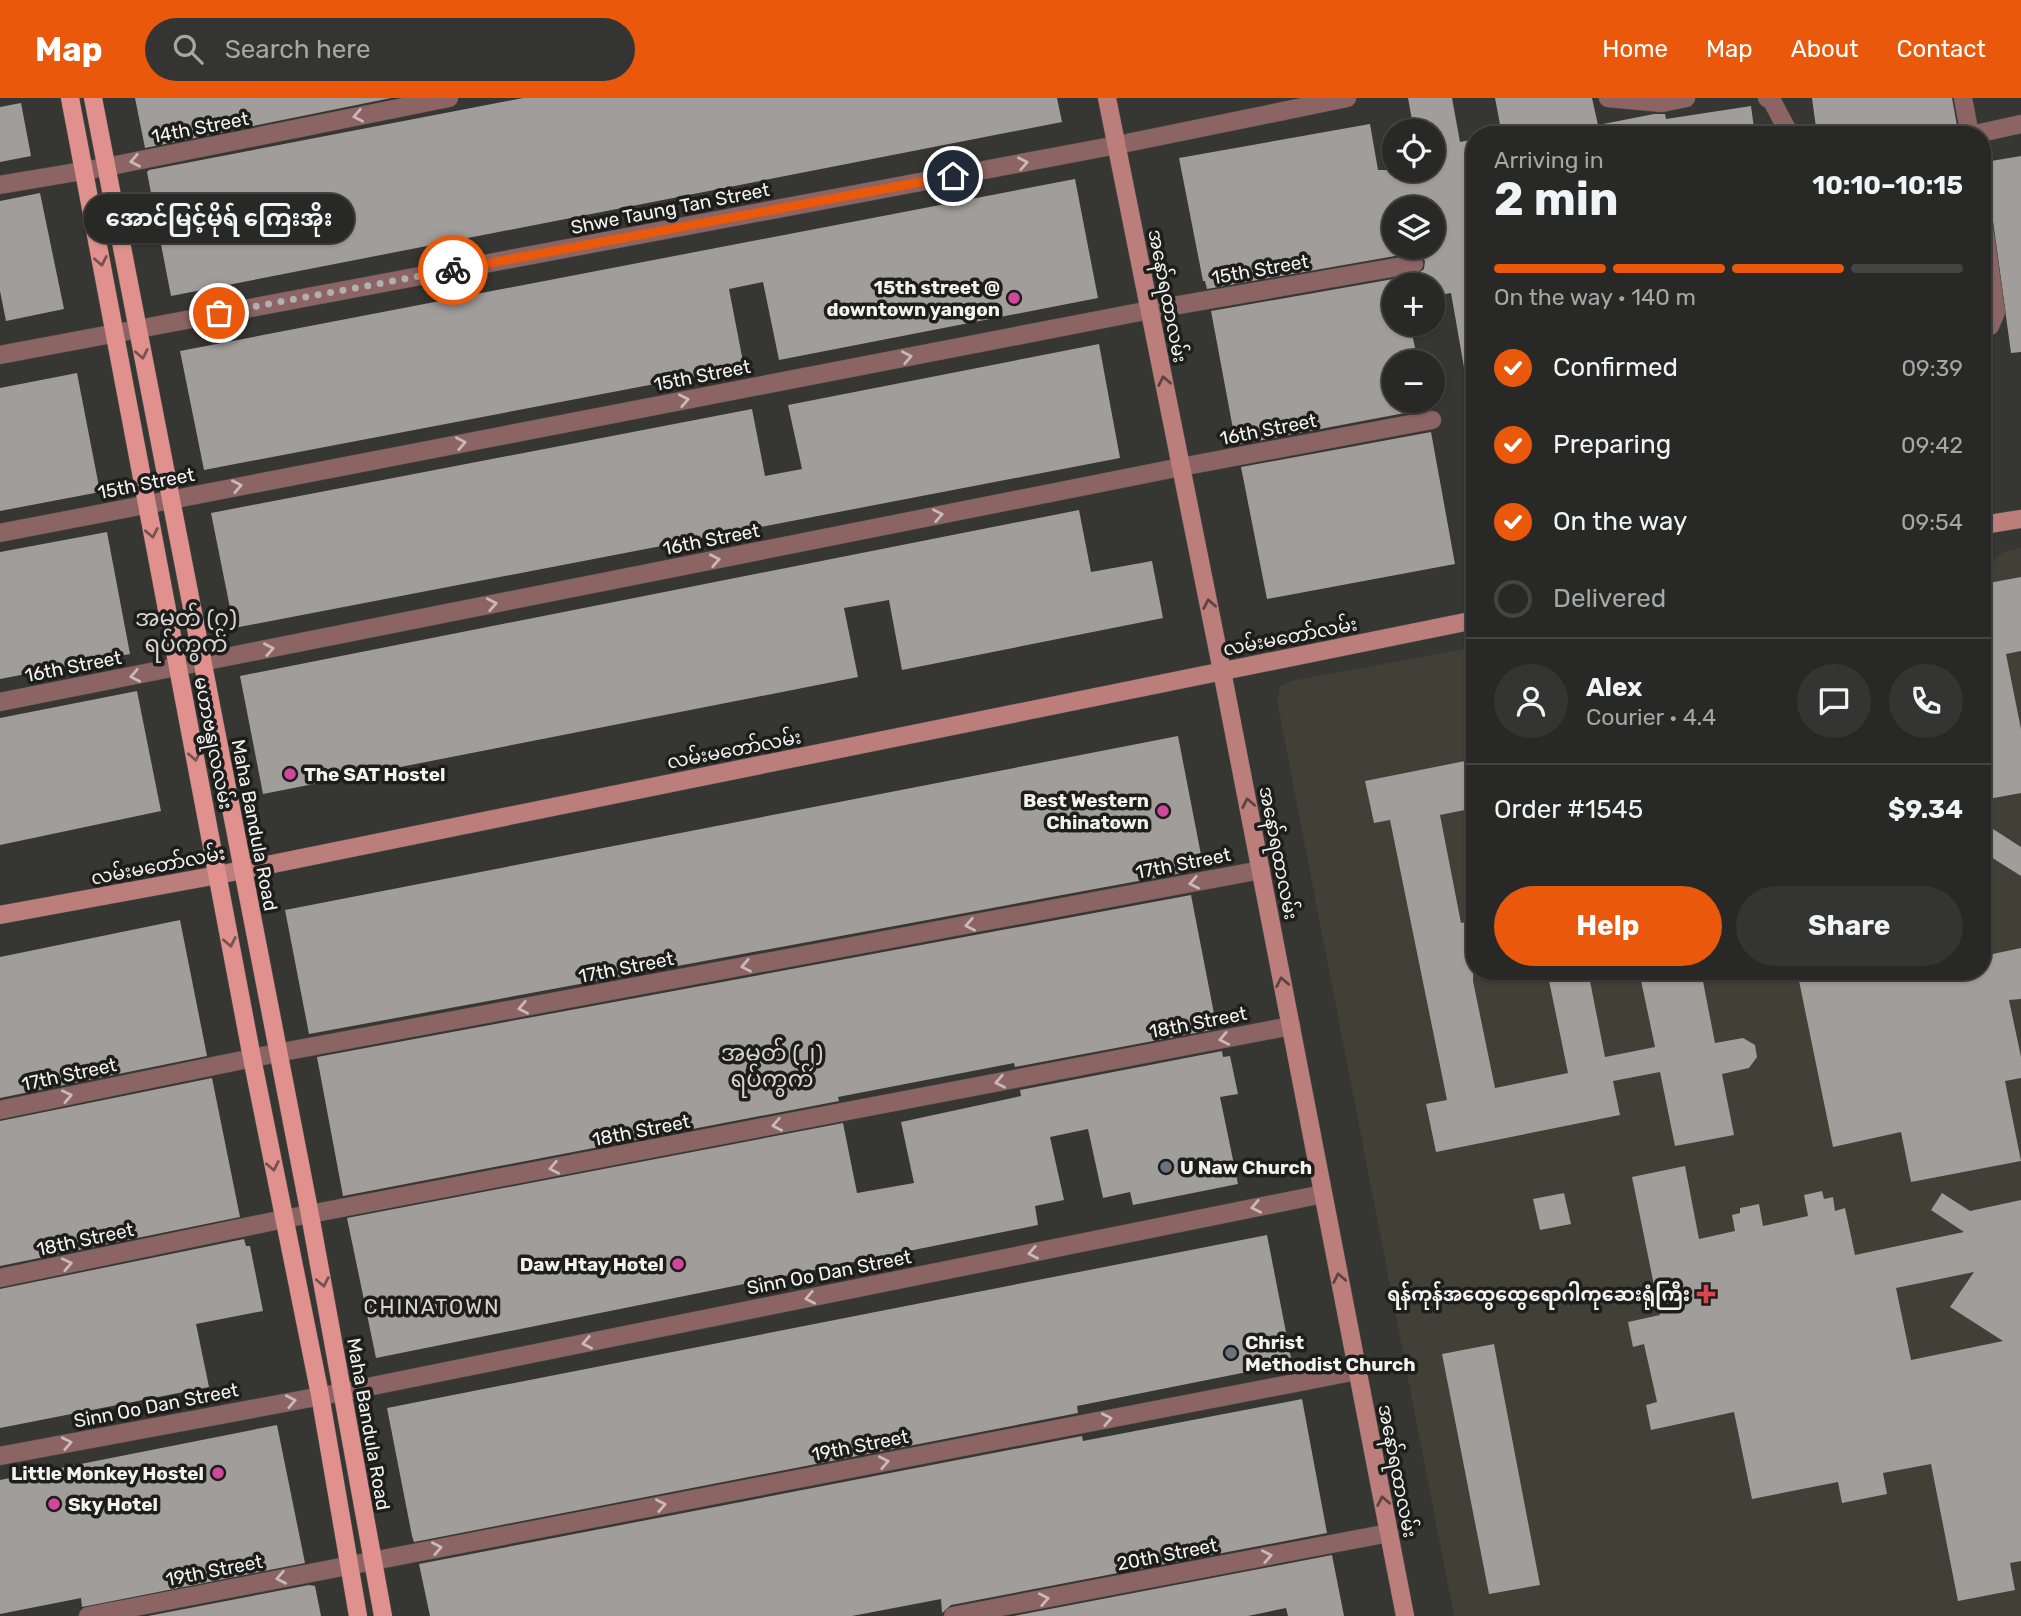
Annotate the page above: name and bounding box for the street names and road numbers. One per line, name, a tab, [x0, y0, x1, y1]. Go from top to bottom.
street label: 14th Street	[150, 107, 251, 148]
street label: Shwe Taung Tan Street	[569, 178, 772, 239]
street label: အနော်ရထာလမ်း	[1139, 227, 1195, 366]
street label: 15th Street	[1210, 250, 1311, 289]
street label: 15th Street	[652, 355, 753, 396]
street label: 16th Street	[1218, 409, 1319, 450]
street label: 15th Street	[96, 463, 197, 504]
street label: 16th Street	[661, 519, 762, 560]
street label: လမ်းမတော်လမ်း	[1220, 609, 1359, 661]
street label: 16th Street	[23, 646, 124, 687]
street label: မဟာဗန္ဓုလလမ်း	[185, 674, 241, 812]
street label: လမ်းမတော်လမ်း	[664, 722, 803, 774]
street label: Maha Bandula Road	[227, 737, 282, 913]
street label: အနော်ရထာလမ်း	[1250, 784, 1306, 923]
street label: လမ်းမတော်လမ်း	[88, 838, 227, 890]
street label: 17th Street	[1134, 843, 1233, 884]
street label: 17th Street	[577, 947, 676, 988]
street label: 18th Street	[1147, 1002, 1249, 1043]
street label: 17th Street	[20, 1053, 119, 1096]
street label: 18th Street	[590, 1110, 692, 1151]
street label: 18th Street	[34, 1218, 136, 1261]
street label: Sinn Oo Dan Street	[745, 1245, 914, 1300]
street label: Maha Bandula Road	[342, 1336, 395, 1512]
street label: Sinn Oo Dan Street	[72, 1378, 241, 1433]
street label: အနော်ရထာလမ်း	[1369, 1402, 1425, 1541]
street label: 19th Street	[810, 1425, 911, 1466]
street label: 20th Street	[1115, 1533, 1220, 1575]
street label: 19th Street	[164, 1550, 265, 1591]

